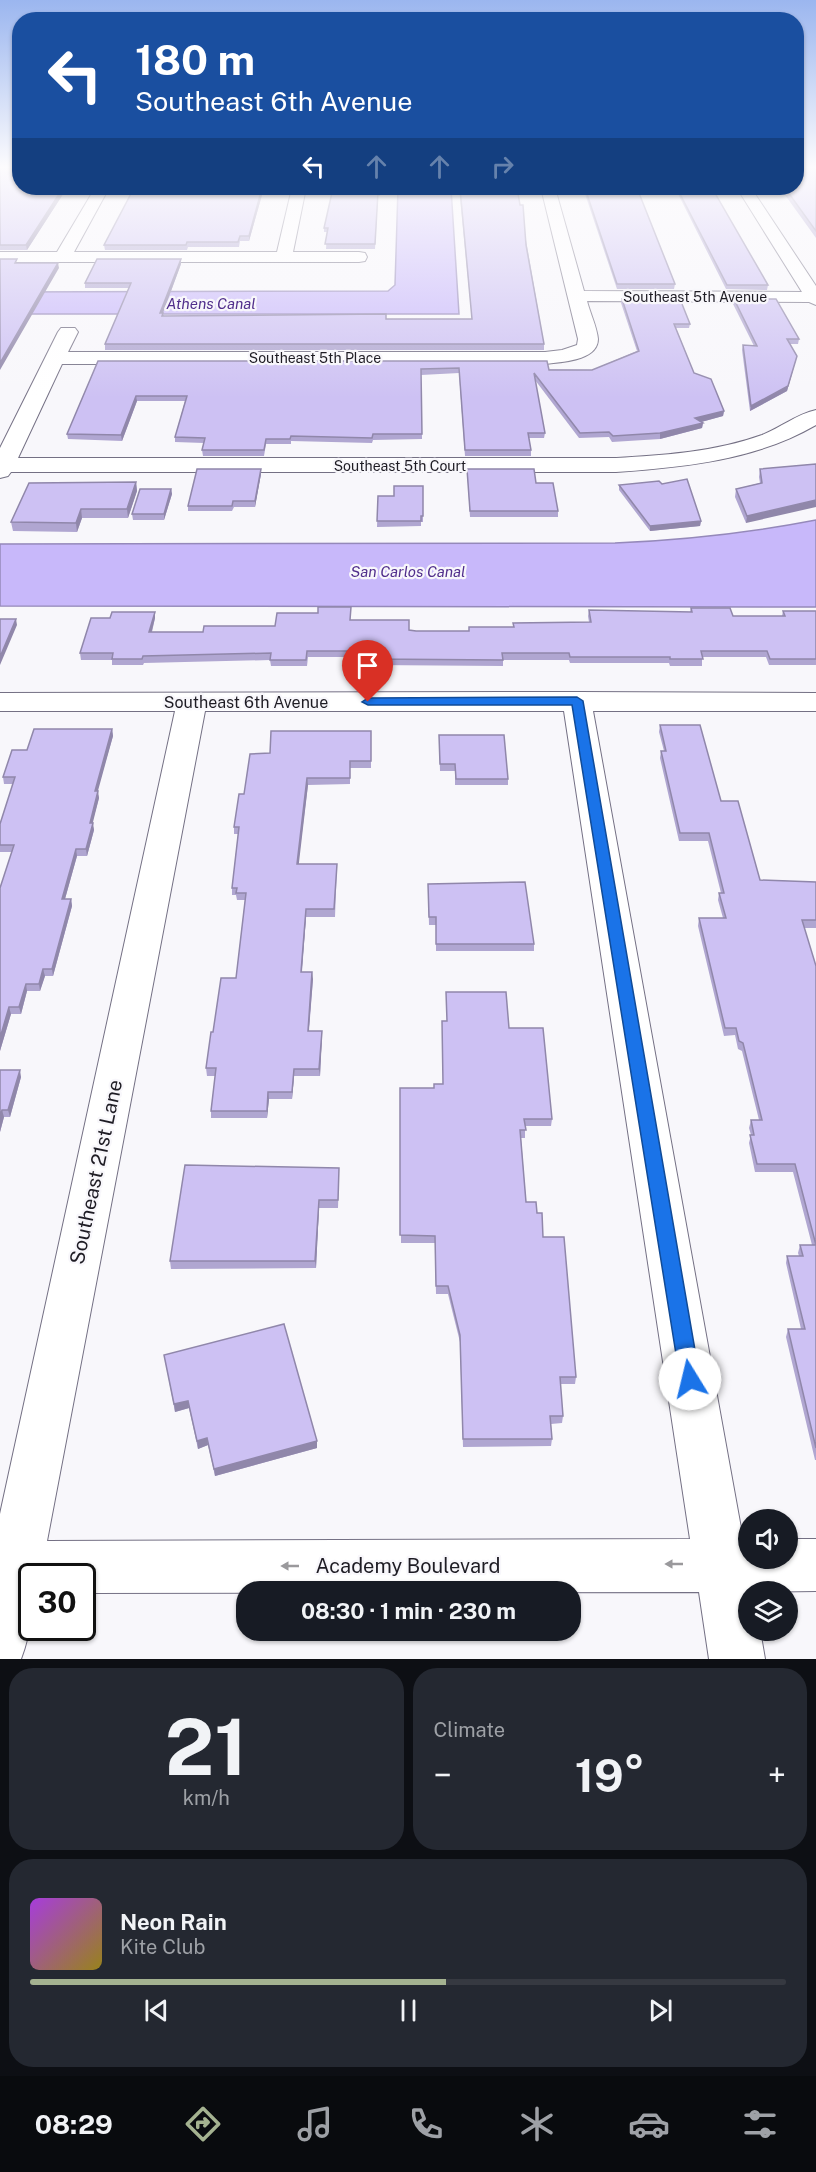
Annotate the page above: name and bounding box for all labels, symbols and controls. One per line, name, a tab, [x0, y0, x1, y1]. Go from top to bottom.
text: 180 m	[135, 35, 255, 84]
icon: left	[36, 36, 114, 114]
text: Southeast 6th Avenue	[135, 85, 413, 117]
icon: left	[297, 150, 330, 183]
icon: ahead	[360, 150, 393, 183]
icon: ahead	[423, 150, 456, 183]
icon: right	[486, 150, 519, 183]
street label: Southeast 5th Avenue	[623, 289, 767, 305]
water label: Athens Canal	[166, 295, 256, 312]
street label: Southeast 5th Place	[249, 350, 381, 366]
street label: Southeast 5th Court	[334, 458, 466, 474]
water label: San Carlos Canal	[350, 563, 466, 580]
pin	[342, 640, 393, 702]
icon: arrive	[351, 649, 384, 682]
street label: Southeast 6th Avenue	[164, 693, 328, 712]
street label: Southeast 21st Lane	[65, 1078, 127, 1266]
position arrow	[658, 1347, 722, 1411]
map controls	[738, 1509, 798, 1641]
button: sound	[738, 1509, 798, 1569]
street label: Academy Boulevard	[315, 1554, 501, 1578]
one-way arrow	[664, 1559, 683, 1569]
one-way arrow	[280, 1561, 299, 1571]
speed limit sign: 30	[18, 1563, 96, 1641]
button: layers	[738, 1581, 798, 1641]
text: 08:30 · 1 min · 230 m	[301, 1598, 516, 1624]
text: 21	[165, 1701, 248, 1793]
text: Climate	[434, 1718, 505, 1742]
text: 19°	[575, 1749, 645, 1802]
text: −	[434, 1756, 452, 1794]
text: +	[768, 1756, 786, 1794]
text: km/h	[183, 1786, 230, 1810]
text: Neon Rain	[120, 1909, 227, 1935]
text: Kite Club	[120, 1935, 205, 1959]
icon: previous	[140, 1994, 173, 2027]
icon: pause	[392, 1994, 425, 2027]
icon: next	[644, 1994, 677, 2027]
icon: directions	[182, 2103, 224, 2145]
icon: music	[294, 2103, 336, 2145]
icon: phone	[405, 2103, 447, 2145]
icon: climate	[516, 2103, 558, 2145]
icon: car	[628, 2103, 670, 2145]
icon: filters	[739, 2103, 781, 2145]
text: 08:29	[35, 2108, 113, 2140]

